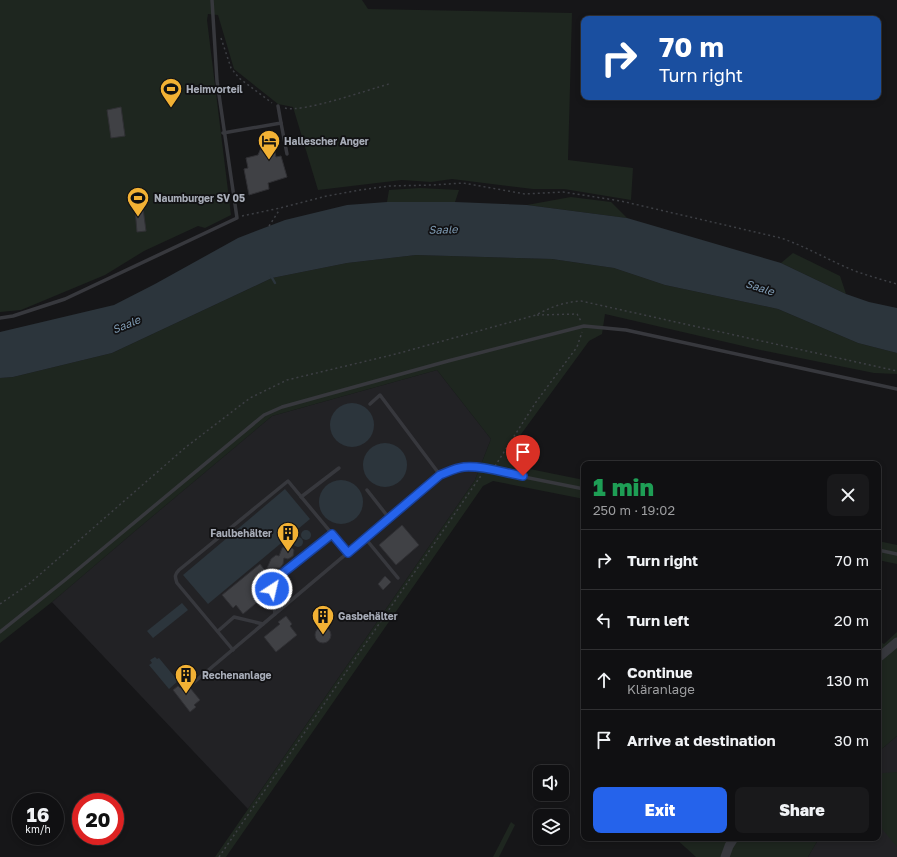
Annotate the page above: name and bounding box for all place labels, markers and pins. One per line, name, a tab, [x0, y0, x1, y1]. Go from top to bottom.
sports icon: Heimvorteil	[158, 76, 184, 109]
place label: Heimvorteil	[186, 83, 243, 95]
hotel icon: Hallescher Anger	[256, 128, 282, 161]
place label: Hallescher Anger	[284, 135, 369, 147]
sports icon: Naumburger SV 05	[125, 185, 151, 218]
place label: Naumburger SV 05	[154, 192, 245, 204]
pin	[506, 435, 540, 476]
building icon: Faulbehälter	[275, 520, 301, 553]
place label: Faulbehälter	[210, 527, 272, 539]
building icon: Gasbehälter	[310, 603, 336, 636]
place label: Gasbehälter	[338, 610, 398, 622]
building icon: Rechenanlage	[173, 662, 199, 695]
place label: Rechenanlage	[202, 669, 272, 681]

